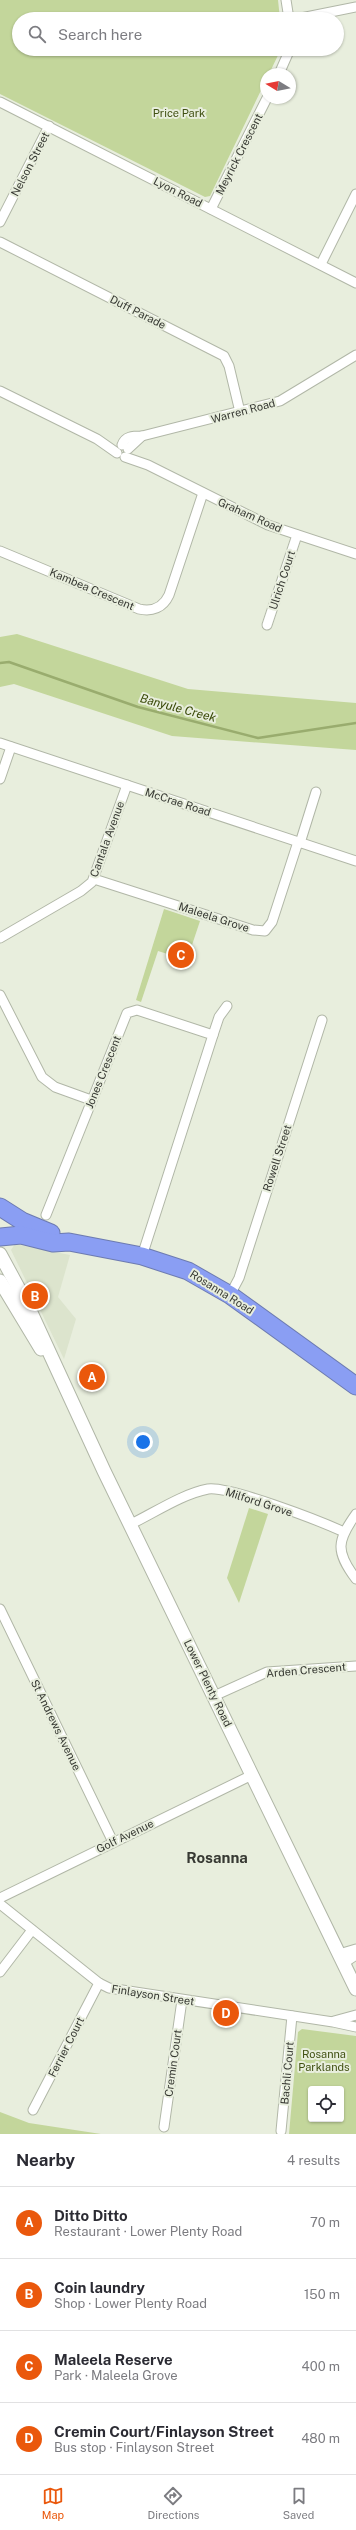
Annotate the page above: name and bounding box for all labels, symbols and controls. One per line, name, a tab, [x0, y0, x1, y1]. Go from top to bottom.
search box	[12, 12, 344, 56]
icon: search	[26, 23, 48, 45]
text: Search here	[58, 26, 142, 43]
north arrow	[260, 68, 296, 104]
park label: Price Park	[153, 107, 205, 119]
street label: Meyrick Crescent	[213, 111, 265, 197]
street label: Nelson Street	[9, 130, 51, 198]
street label: Lyon Road	[152, 175, 204, 209]
street label: Duff Parade	[108, 293, 168, 331]
street label: Warren Road	[210, 397, 276, 425]
street label: Graham Road	[216, 496, 284, 534]
street label: Ulrich Court	[267, 549, 297, 611]
street label: Kambea Crescent	[48, 566, 136, 612]
water label: Banyule Creek	[138, 691, 218, 725]
street label: McCrae Road	[144, 786, 212, 818]
street label: Cantala Avenue	[88, 799, 126, 879]
street label: Maleela Grove	[177, 900, 251, 934]
pin: C	[168, 940, 194, 970]
street label: Jones Crescent	[83, 1034, 123, 1110]
street label: Rowell Street	[261, 1123, 293, 1193]
street label: Rosanna Road	[188, 1268, 256, 1316]
pin: B	[22, 1281, 48, 1311]
pin: A	[79, 1362, 105, 1392]
your location	[133, 1432, 153, 1452]
street label: Milford Grove	[224, 1486, 294, 1518]
street label: Lower Plenty Road	[182, 1638, 234, 1728]
street label: Arden Crescent	[266, 1661, 346, 1679]
street label: St Andrews Avenue	[29, 1678, 83, 1772]
street label: Golf Avenue	[94, 1817, 156, 1855]
district label: Rosanna	[186, 1849, 248, 1866]
street label: Finlayson Street	[111, 1983, 195, 2007]
pin: D	[213, 1998, 239, 2028]
street label: Ferrier Court	[46, 2015, 86, 2079]
street label: Cremin Court	[162, 2029, 184, 2097]
street label: Bachli Court	[278, 2041, 296, 2105]
park label: Rosanna Parklands	[298, 2048, 350, 2073]
map controls	[308, 2086, 344, 2122]
button: locate	[308, 2086, 344, 2122]
text: Nearby	[16, 2150, 75, 2170]
text: 4 results	[287, 2153, 340, 2168]
text: Ditto Ditto	[54, 2207, 128, 2224]
text: A	[24, 2215, 34, 2230]
text: 70 m	[310, 2215, 340, 2230]
text: Restaurant · Lower Plenty Road	[54, 2224, 242, 2239]
text: Coin laundry	[54, 2279, 145, 2296]
text: B	[25, 2287, 33, 2302]
text: 150 m	[304, 2287, 340, 2302]
text: Shop · Lower Plenty Road	[54, 2296, 207, 2311]
text: Maleela Reserve	[54, 2351, 173, 2368]
text: C	[24, 2359, 34, 2374]
text: 400 m	[302, 2359, 340, 2374]
text: Park · Maleela Grove	[54, 2368, 178, 2383]
text: Cremin Court/Finlayson Street	[54, 2423, 274, 2440]
text: D	[24, 2431, 34, 2446]
text: 480 m	[301, 2431, 340, 2446]
text: Bus stop · Finlayson Street	[54, 2440, 214, 2455]
tab: Map	[42, 2485, 64, 2521]
tab: Directions	[148, 2485, 199, 2521]
tab: Saved	[283, 2485, 314, 2521]

